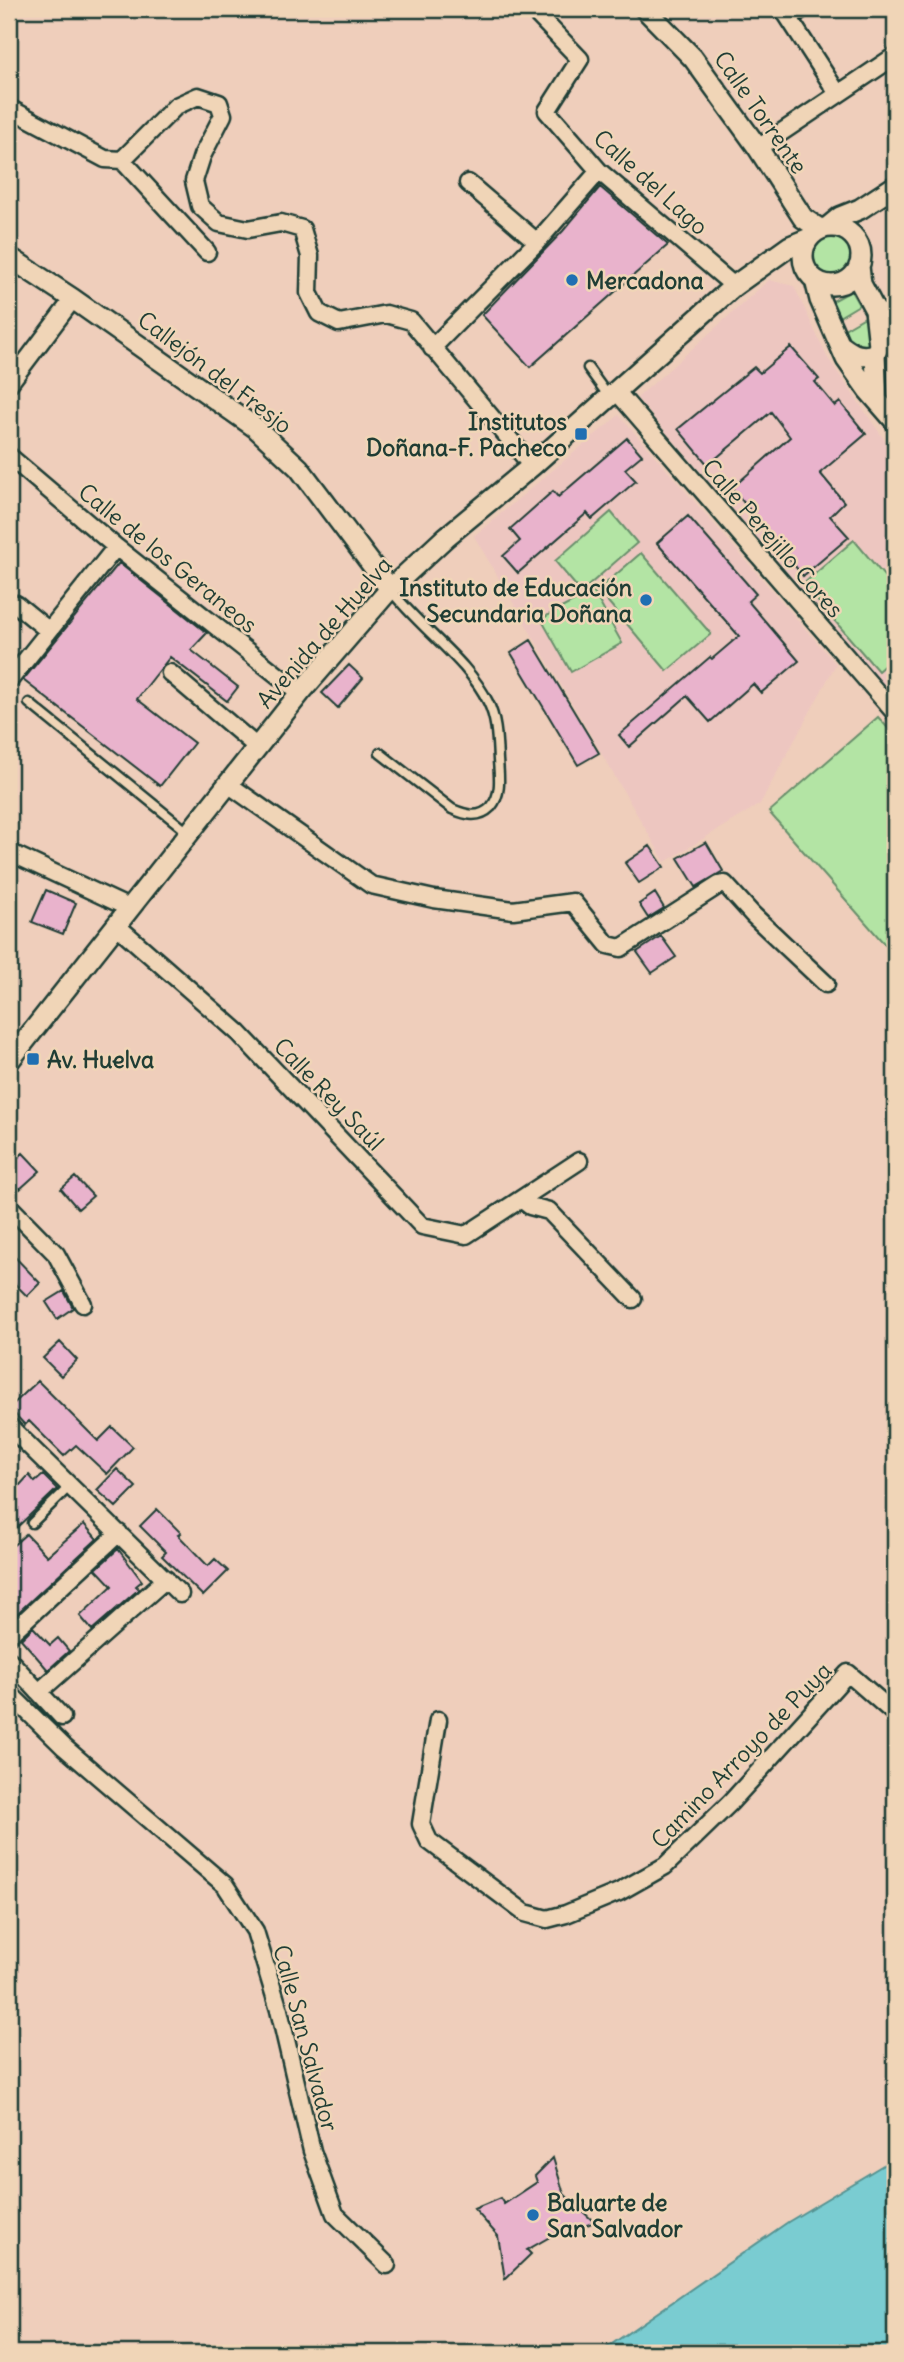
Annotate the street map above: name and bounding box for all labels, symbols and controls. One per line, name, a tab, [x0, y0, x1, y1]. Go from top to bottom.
street label: Calle Torrente	[708, 45, 814, 179]
street label: Calle del Lago	[588, 123, 714, 241]
place label: Mercadona	[586, 266, 704, 295]
marker: Mercadona	[564, 272, 580, 288]
street label: Callejón del Fresjo	[132, 305, 298, 439]
place label: Institutos Doñana-F. Pacheco	[366, 407, 567, 462]
marker: Institutos Doñana-F. Pacheco	[573, 426, 589, 442]
street label: Calle Perejillo Cores	[696, 453, 850, 623]
street label: Calle de los Geraneos	[73, 477, 263, 639]
street label: Avenida de Huelva	[250, 550, 398, 714]
place label: Instituto de Educación Secundaria Doñana	[399, 573, 632, 628]
marker: Instituto de Educación Secundaria Doñana	[638, 592, 654, 608]
street label: Calle Rey Saúl	[268, 1032, 390, 1156]
place label: Av. Huelva	[47, 1045, 154, 1074]
marker: Av. Huelva	[25, 1051, 41, 1067]
street label: Camino Arroyo de Puya	[645, 1656, 837, 1854]
street label: Calle San Salvador	[267, 1942, 345, 2135]
place label: Baluarte de San Salvador	[547, 2188, 683, 2243]
marker: Baluarte de San Salvador	[525, 2207, 541, 2223]

